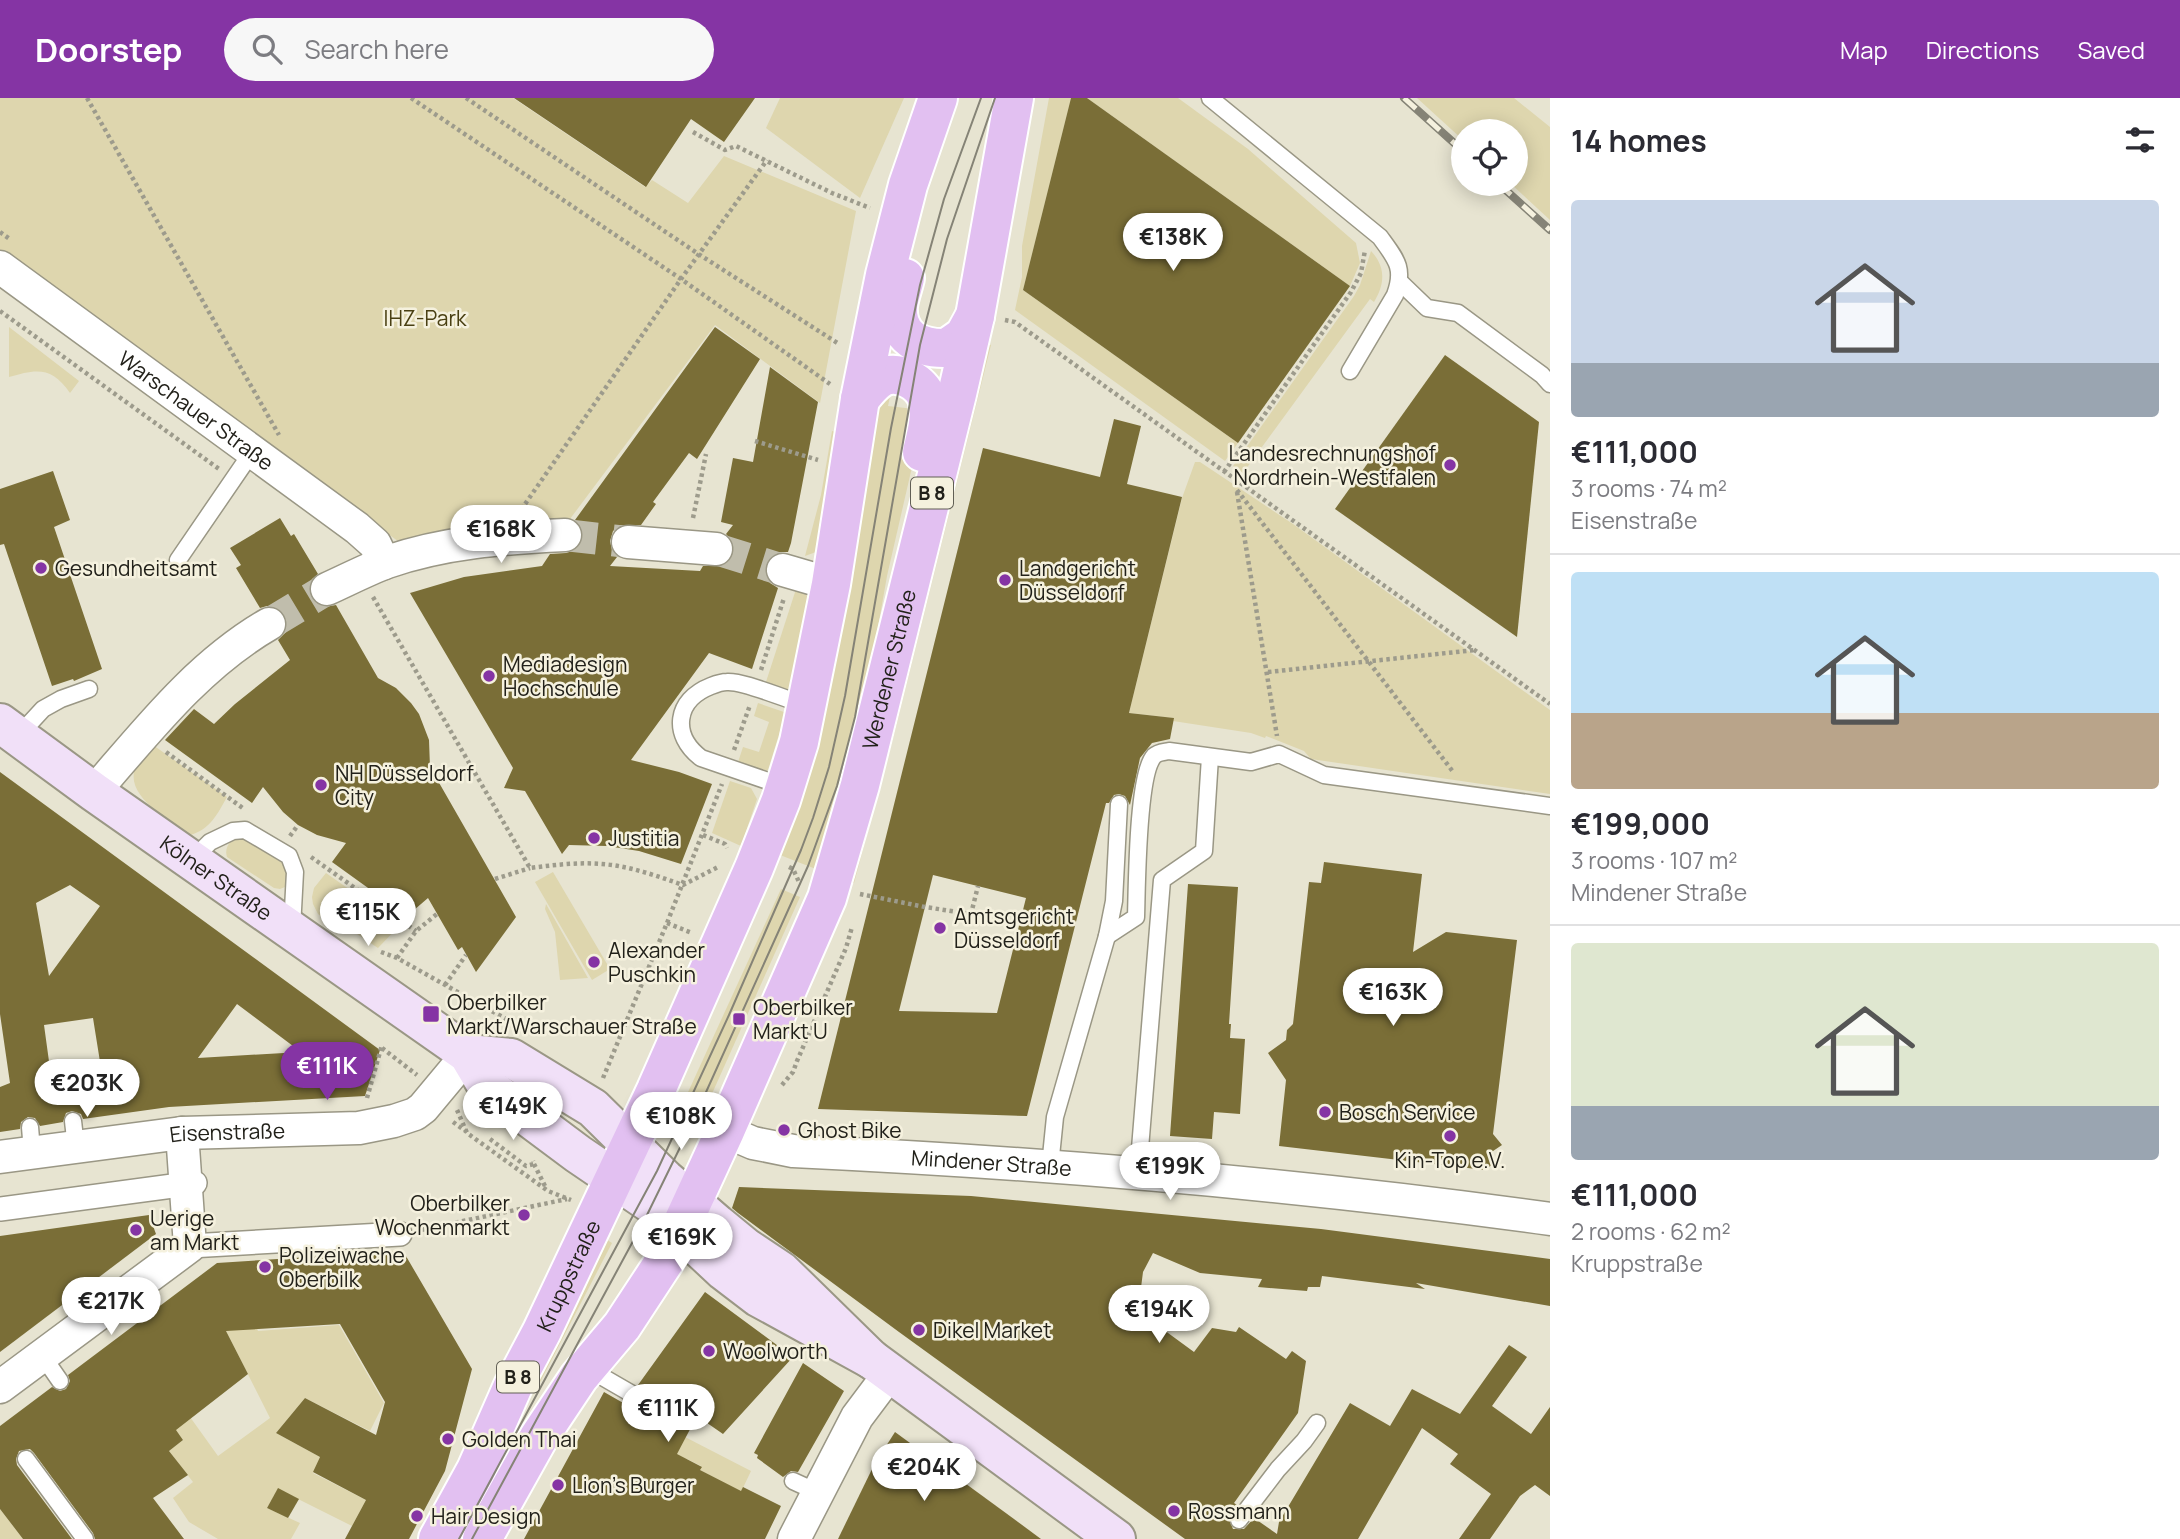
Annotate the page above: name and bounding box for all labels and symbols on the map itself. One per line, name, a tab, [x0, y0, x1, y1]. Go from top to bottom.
pin: €138K	[1124, 214, 1222, 273]
park label: IHZ-Park	[384, 304, 467, 332]
street label: Warschauer Straße	[113, 344, 279, 477]
place label: Landesrechnungshof Nordrhein-Westfalen	[1229, 439, 1437, 491]
marker: Landesrechnungshof Nordrhein-Westfalen	[1442, 457, 1458, 473]
road number: B 8	[911, 478, 953, 508]
pin: €168K	[452, 505, 550, 565]
place label: Gesundheitsamt	[55, 554, 217, 582]
place label: Landgericht Düsseldorf	[1019, 554, 1136, 606]
marker: Gesundheitsamt	[33, 560, 49, 576]
marker: Landgericht Düsseldorf	[997, 572, 1013, 588]
street label: Werdener Straße	[855, 586, 922, 752]
place label: Mediadesign Hochschule	[503, 650, 628, 702]
marker: Mediadesign Hochschule	[481, 668, 497, 684]
place label: NH Düsseldorf City	[335, 759, 474, 811]
marker: NH Düsseldorf City	[313, 777, 329, 793]
place label: Justitia	[608, 824, 680, 852]
street label: Kölner Straße	[155, 829, 278, 927]
marker: Justitia	[586, 830, 602, 846]
pin: €115K	[319, 888, 417, 948]
place label: Amtsgericht Düsseldorf	[954, 902, 1074, 954]
marker: Amtsgericht Düsseldorf	[932, 920, 948, 936]
place label: Alexander Puschkin	[608, 936, 705, 988]
marker: Alexander Puschkin	[586, 954, 602, 970]
pin: €163K	[1344, 968, 1442, 1028]
place label: Oberbilker Markt/Warschauer Straße	[447, 988, 697, 1040]
place label: Oberbilker Markt U	[753, 993, 853, 1045]
marker: Oberbilker Markt/Warschauer Straße	[421, 1004, 441, 1024]
marker: Oberbilker Markt U	[731, 1011, 747, 1027]
pin: €111K	[278, 1042, 376, 1102]
pin: €203K	[38, 1060, 136, 1119]
pin: €149K	[464, 1082, 562, 1142]
pin: €108K	[632, 1093, 730, 1152]
place label: Bosch Service	[1339, 1098, 1475, 1126]
marker: Bosch Service	[1317, 1104, 1333, 1120]
street label: Eisenstraße	[168, 1116, 286, 1148]
place label: Ghost Bike	[798, 1116, 902, 1144]
marker: Ghost Bike	[776, 1122, 792, 1138]
marker: Kin-Top e.V.	[1442, 1128, 1458, 1144]
pin: €199K	[1121, 1142, 1219, 1202]
street label: Mindener Straße	[910, 1143, 1073, 1182]
place label: Kin-Top e.V.	[1395, 1146, 1505, 1174]
place label: Oberbilker Wochenmarkt	[375, 1189, 510, 1241]
place label: Uerige am Markt	[150, 1204, 239, 1256]
marker: Oberbilker Wochenmarkt	[516, 1207, 532, 1223]
pin: €169K	[633, 1214, 731, 1273]
street label: Kruppstraße	[530, 1215, 607, 1336]
marker: Uerige am Markt	[128, 1222, 144, 1238]
place label: Polizeiwache Oberbilk	[279, 1241, 405, 1293]
marker: Polizeiwache Oberbilk	[257, 1259, 273, 1275]
pin: €217K	[62, 1278, 160, 1337]
pin: €194K	[1110, 1286, 1208, 1345]
place label: Dikel Market	[933, 1316, 1051, 1344]
marker: Dikel Market	[911, 1322, 927, 1338]
place label: Woolworth	[723, 1337, 828, 1365]
marker: Woolworth	[701, 1343, 717, 1359]
road number: B 8	[497, 1362, 539, 1392]
pin: €111K	[619, 1384, 717, 1444]
place label: Golden Thai	[462, 1425, 577, 1453]
marker: Golden Thai	[440, 1431, 456, 1447]
pin: €204K	[875, 1444, 973, 1503]
place label: Lion's Burger	[572, 1471, 695, 1499]
marker: Lion's Burger	[550, 1477, 566, 1493]
place label: Rossmann	[1188, 1497, 1290, 1525]
place label: Hair Design	[431, 1502, 541, 1530]
marker: Rossmann	[1166, 1503, 1182, 1519]
marker: Hair Design	[409, 1508, 425, 1524]

